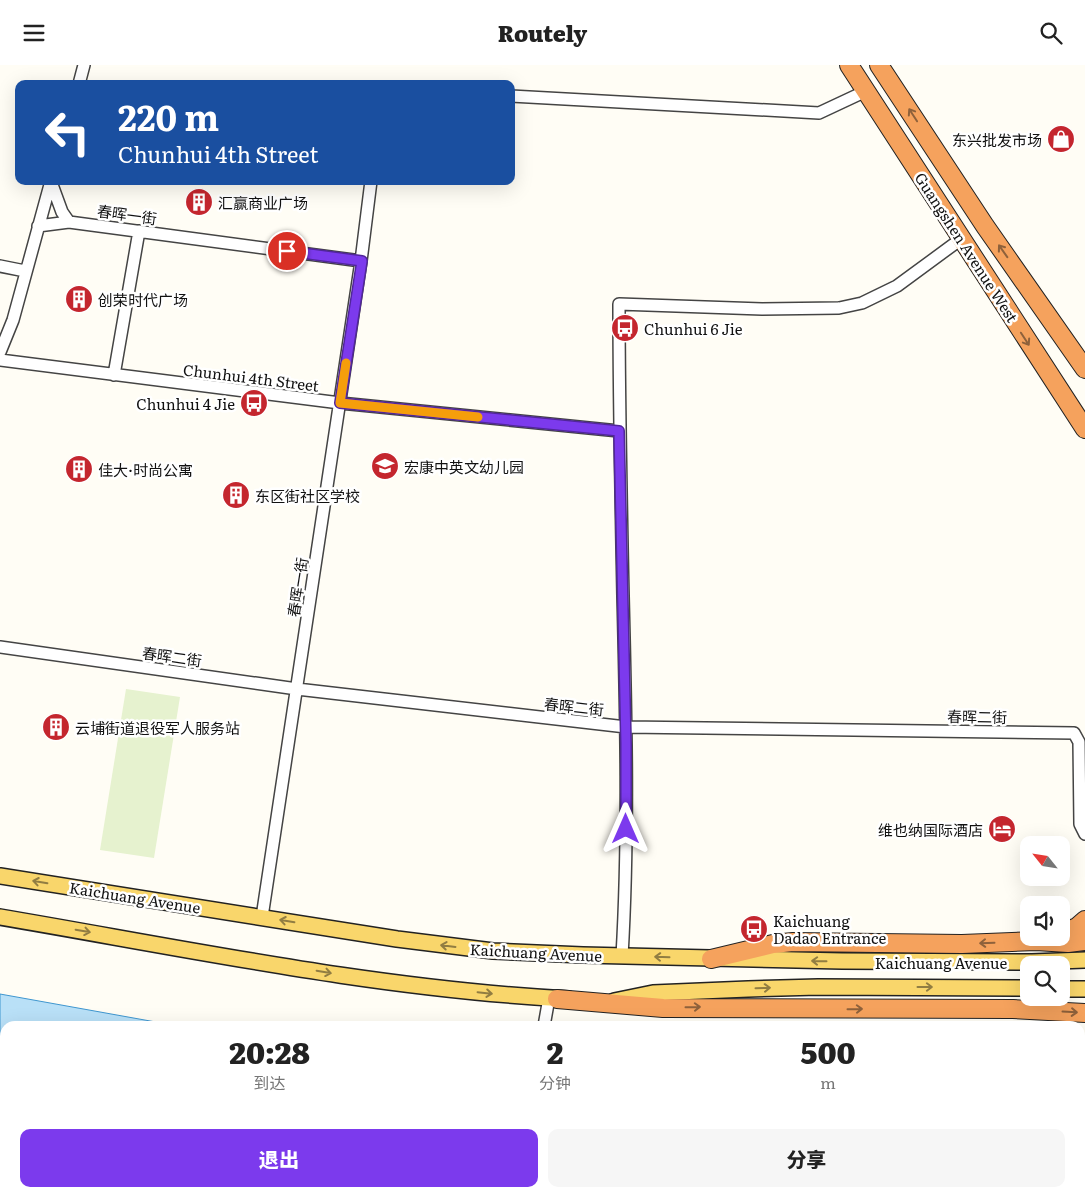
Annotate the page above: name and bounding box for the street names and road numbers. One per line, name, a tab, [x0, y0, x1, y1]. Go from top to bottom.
street label: Guangshen Avenue West	[910, 167, 1024, 327]
street label: 春晖一街	[96, 198, 158, 230]
street label: Chunhui 4th Street	[182, 357, 320, 397]
street label: 春晖一街	[281, 556, 313, 618]
street label: 春晖二街	[141, 640, 203, 672]
street label: 春晖二街	[543, 691, 605, 721]
street label: 春晖二街	[947, 704, 1007, 728]
street label: Kaichuang Avenue	[68, 875, 202, 919]
street label: Kaichuang Avenue	[469, 937, 603, 967]
street label: Kaichuang Avenue	[875, 951, 1007, 974]

